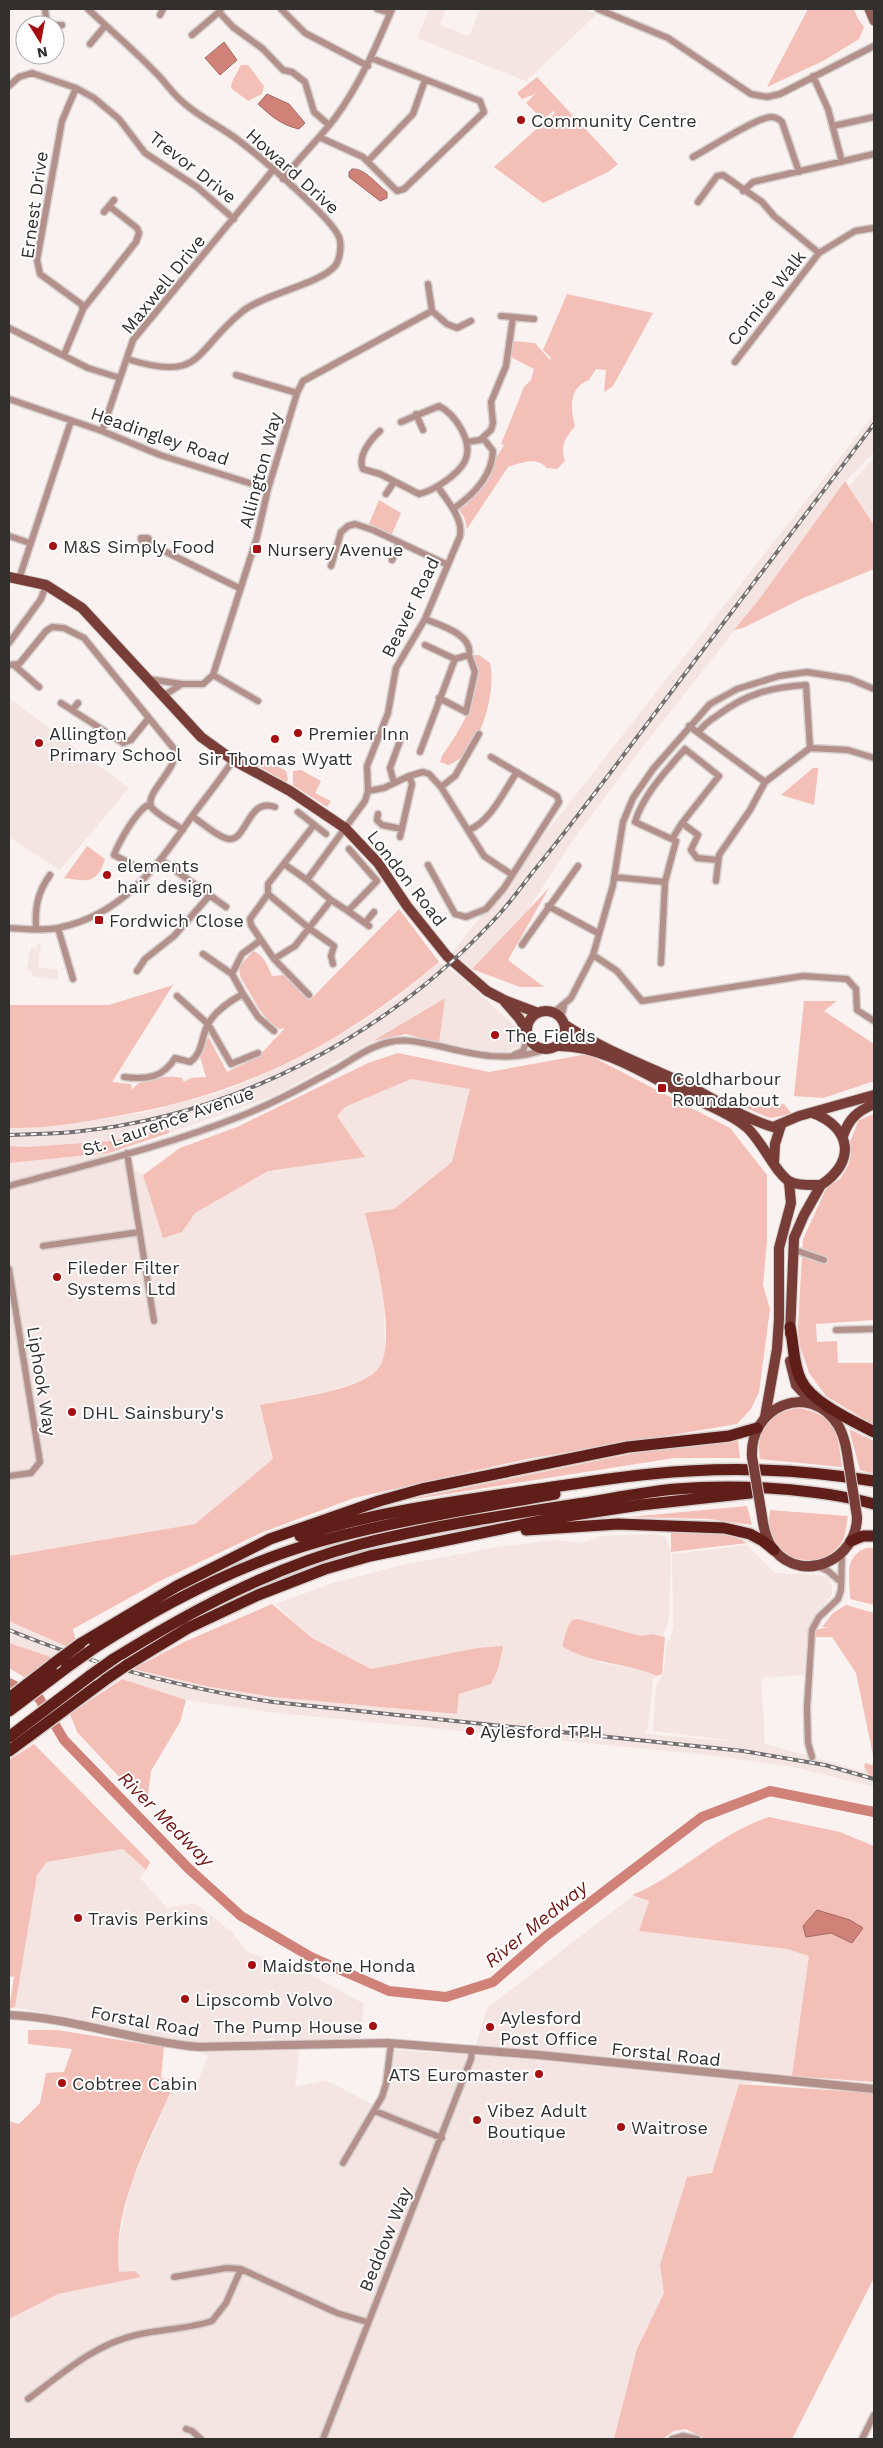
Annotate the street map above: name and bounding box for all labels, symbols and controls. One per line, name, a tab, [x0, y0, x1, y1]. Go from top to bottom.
north arrow	[15, 15, 65, 65]
text: N	[36, 44, 49, 62]
place label: Community Centre	[531, 110, 697, 131]
marker: Community Centre	[515, 114, 527, 126]
street label: Howard Drive	[242, 124, 344, 218]
street label: Trevor Drive	[145, 126, 241, 208]
street label: Ernest Drive	[16, 150, 52, 260]
street label: Maxwell Drive	[117, 230, 209, 338]
street label: Cornice Walk	[722, 246, 810, 350]
street label: Headingley Road	[88, 402, 232, 470]
street label: Allington Way	[234, 409, 286, 530]
place label: M&S Simply Food	[63, 536, 215, 557]
place label: Nursery Avenue	[267, 539, 403, 560]
marker: M&S Simply Food	[47, 540, 59, 552]
marker: Nursery Avenue	[251, 543, 263, 555]
street label: Beaver Road	[377, 554, 443, 660]
place label: Allington Primary School	[49, 723, 182, 765]
place label: Premier Inn	[308, 723, 409, 744]
marker: Premier Inn	[292, 727, 304, 739]
marker: Sir Thomas Wyatt	[269, 733, 281, 745]
marker: Allington Primary School	[33, 737, 45, 749]
place label: Sir Thomas Wyatt	[198, 748, 352, 769]
street label: London Road	[363, 826, 451, 930]
place label: elements hair design	[117, 855, 213, 897]
marker: elements hair design	[101, 869, 113, 881]
place label: Fordwich Close	[109, 910, 244, 931]
marker: Fordwich Close	[93, 914, 105, 926]
place label: The Fields	[505, 1025, 596, 1046]
marker: The Fields	[489, 1029, 501, 1041]
place label: Coldharbour Roundabout	[672, 1068, 781, 1110]
street label: St. Laurence Avenue	[79, 1082, 257, 1160]
marker: Coldharbour Roundabout	[656, 1082, 668, 1094]
place label: Fileder Filter Systems Ltd	[67, 1257, 180, 1299]
marker: Fileder Filter Systems Ltd	[51, 1271, 63, 1283]
street label: Liphook Way	[23, 1325, 61, 1438]
place label: DHL Sainsbury's	[82, 1402, 224, 1423]
marker: DHL Sainsbury's	[66, 1406, 78, 1418]
place label: Aylesford TPH	[480, 1721, 602, 1742]
marker: Aylesford TPH	[464, 1725, 476, 1737]
water label: River Medway	[113, 1766, 220, 1873]
water label: River Medway	[480, 1875, 593, 1972]
place label: Travis Perkins	[88, 1908, 209, 1929]
marker: Travis Perkins	[72, 1912, 84, 1924]
place label: Maidstone Honda	[262, 1955, 416, 1976]
marker: Maidstone Honda	[246, 1959, 258, 1971]
place label: Lipscomb Volvo	[195, 1989, 333, 2010]
marker: Lipscomb Volvo	[179, 1993, 191, 2005]
street label: Forstal Road	[89, 2001, 201, 2041]
place label: Aylesford Post Office	[500, 2007, 598, 2049]
place label: The Pump House	[213, 2016, 363, 2037]
marker: The Pump House	[367, 2020, 379, 2032]
marker: Aylesford Post Office	[484, 2021, 496, 2033]
street label: Forstal Road	[610, 2038, 722, 2070]
place label: ATS Euromaster	[388, 2064, 529, 2085]
marker: ATS Euromaster	[533, 2068, 545, 2080]
place label: Cobtree Cabin	[72, 2073, 198, 2094]
marker: Cobtree Cabin	[56, 2077, 68, 2089]
place label: Vibez Adult Boutique	[487, 2100, 587, 2142]
marker: Vibez Adult Boutique	[471, 2114, 483, 2126]
place label: Waitrose	[631, 2117, 708, 2138]
marker: Waitrose	[615, 2121, 627, 2133]
street label: Beddow Way	[354, 2183, 416, 2294]

